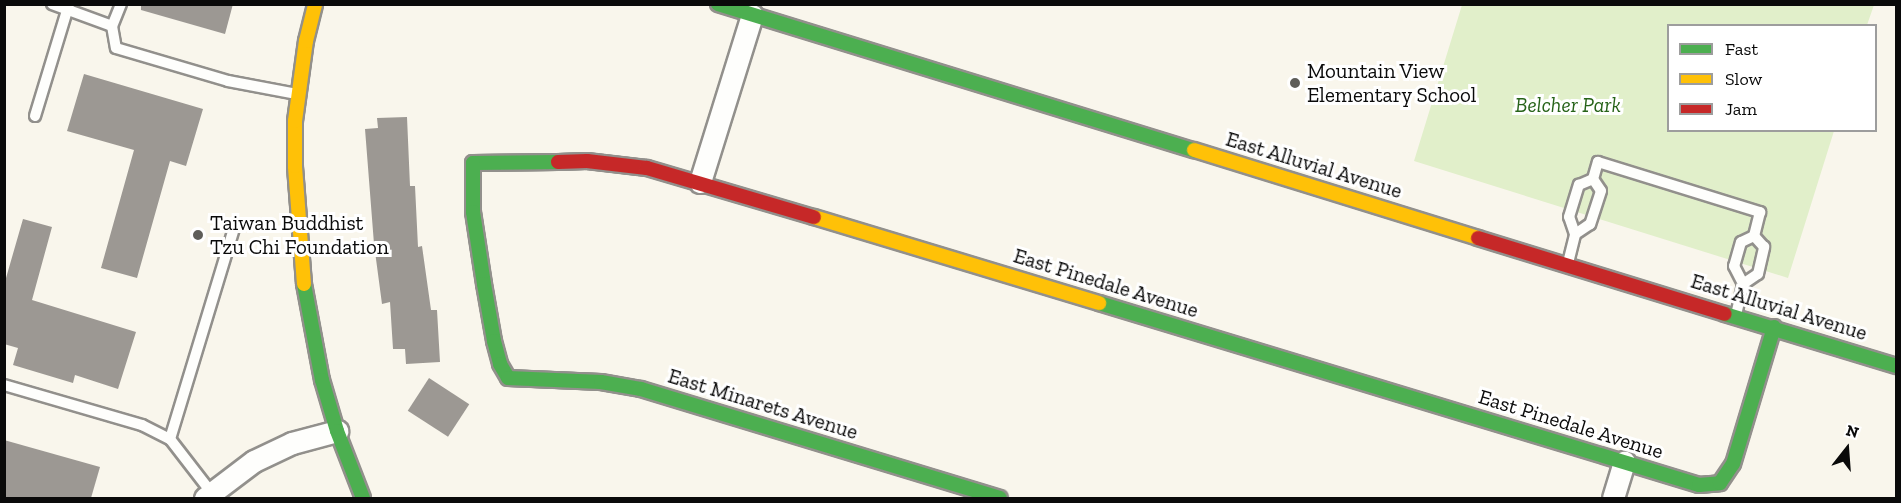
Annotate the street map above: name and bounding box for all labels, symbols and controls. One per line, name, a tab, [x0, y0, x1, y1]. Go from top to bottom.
legend	[1667, 24, 1877, 132]
text: Fast	[1725, 38, 1758, 60]
place label: Mountain View Elementary School	[1307, 58, 1477, 108]
text: Slow	[1725, 68, 1762, 90]
marker: Mountain View Elementary School	[1288, 76, 1302, 90]
park label: Belcher Park	[1515, 92, 1621, 118]
text: Jam	[1725, 98, 1757, 120]
street label: East Alluvial Avenue	[1222, 126, 1406, 204]
place label: Taiwan Buddhist Tzu Chi Foundation	[210, 210, 389, 260]
marker: Taiwan Buddhist Tzu Chi Foundation	[191, 228, 205, 242]
street label: East Pinedale Avenue	[1010, 243, 1202, 323]
street label: East Alluvial Avenue	[1687, 268, 1871, 346]
street label: East Minarets Avenue	[665, 363, 861, 445]
street label: East Pinedale Avenue	[1475, 384, 1667, 464]
north arrow	[1817, 419, 1877, 479]
text: N	[1844, 420, 1861, 442]

